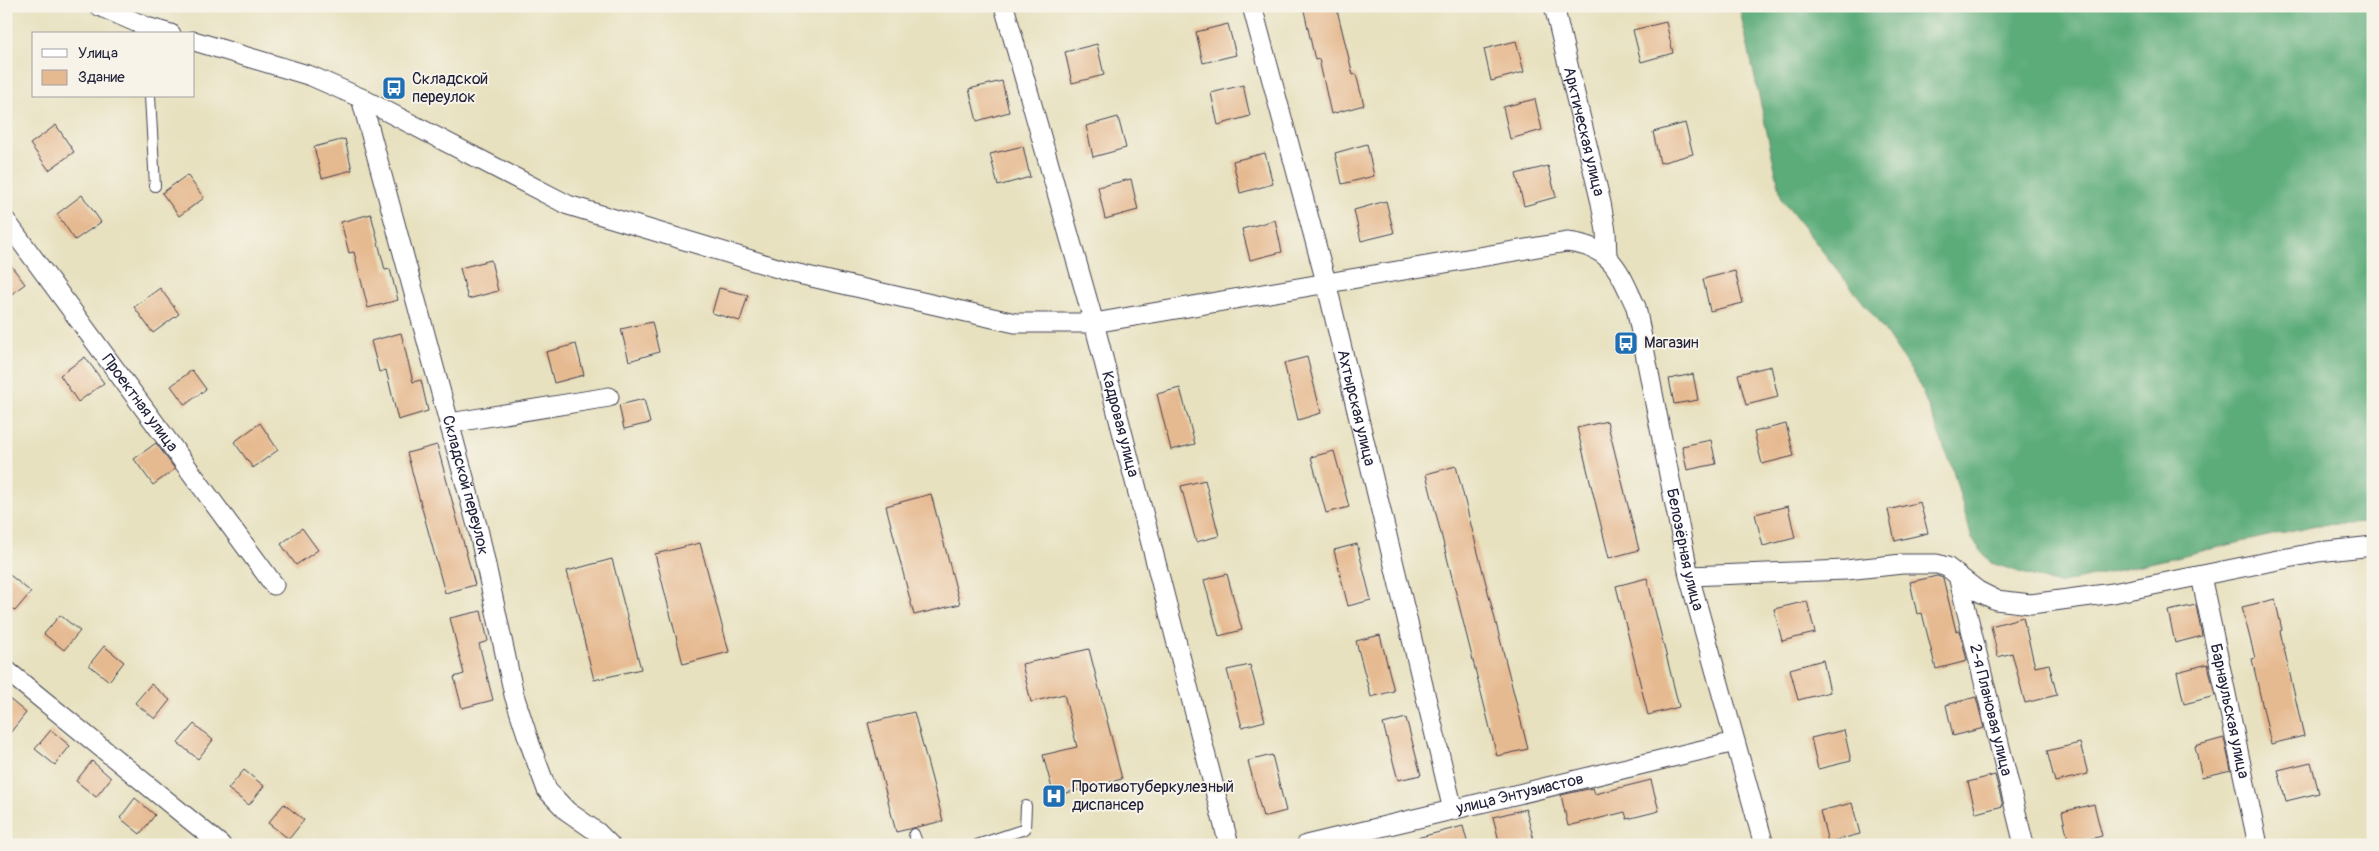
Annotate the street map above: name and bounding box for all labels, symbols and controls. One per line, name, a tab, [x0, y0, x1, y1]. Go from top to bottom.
legend	[32, 32, 195, 98]
text: Улица	[78, 44, 118, 63]
street label: Арктическая улица	[1559, 65, 1609, 198]
text: Здание	[78, 68, 125, 87]
place label: Складской переулок	[412, 69, 488, 107]
bus stop icon: Складской переулок	[381, 75, 407, 101]
bus stop icon: Магазин	[1613, 330, 1639, 356]
place label: Магазин	[1644, 333, 1699, 353]
street label: Ахтырская улица	[1333, 347, 1380, 468]
street label: Проектная улица	[97, 350, 183, 456]
street label: Кадровая улица	[1097, 369, 1143, 479]
street label: Складской переулок	[438, 413, 493, 557]
street label: Белозёрная улица	[1662, 487, 1708, 613]
street label: 2-я Плановая улица	[1965, 642, 2017, 778]
street label: Барнаульская улица	[2206, 642, 2254, 780]
street label: улица Энтузиастов	[1453, 769, 1586, 819]
place label: Противотуберкулезный диспансер	[1072, 777, 1234, 815]
hospital icon: Противотуберкулезный диспансер	[1041, 783, 1067, 809]

